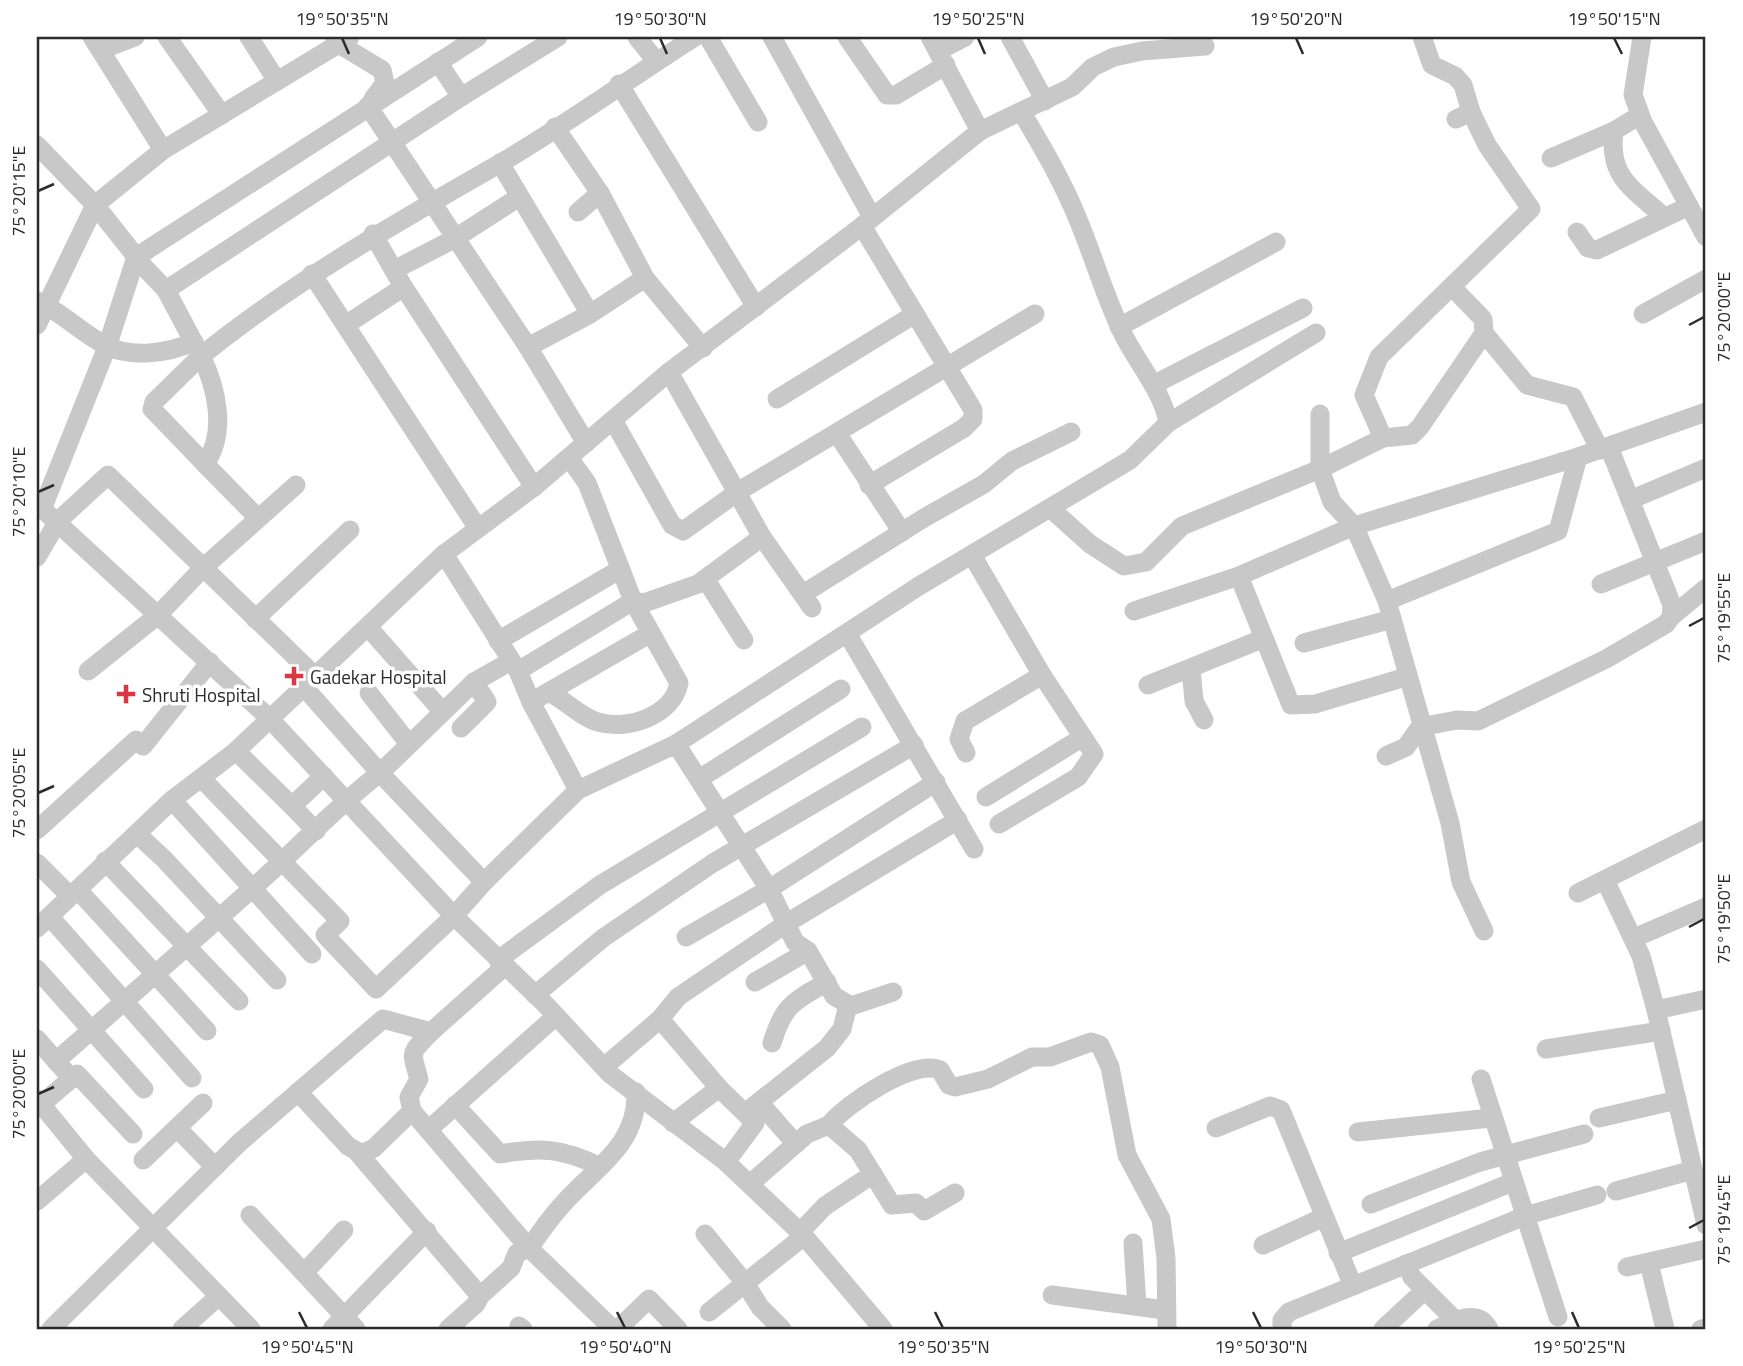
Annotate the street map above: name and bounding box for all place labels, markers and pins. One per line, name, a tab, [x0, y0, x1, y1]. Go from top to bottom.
place label: Gadekar Hospital	[310, 662, 447, 691]
marker: Gadekar Hospital	[284, 666, 304, 686]
place label: Shruti Hospital	[142, 680, 261, 709]
marker: Shruti Hospital	[116, 684, 136, 704]

